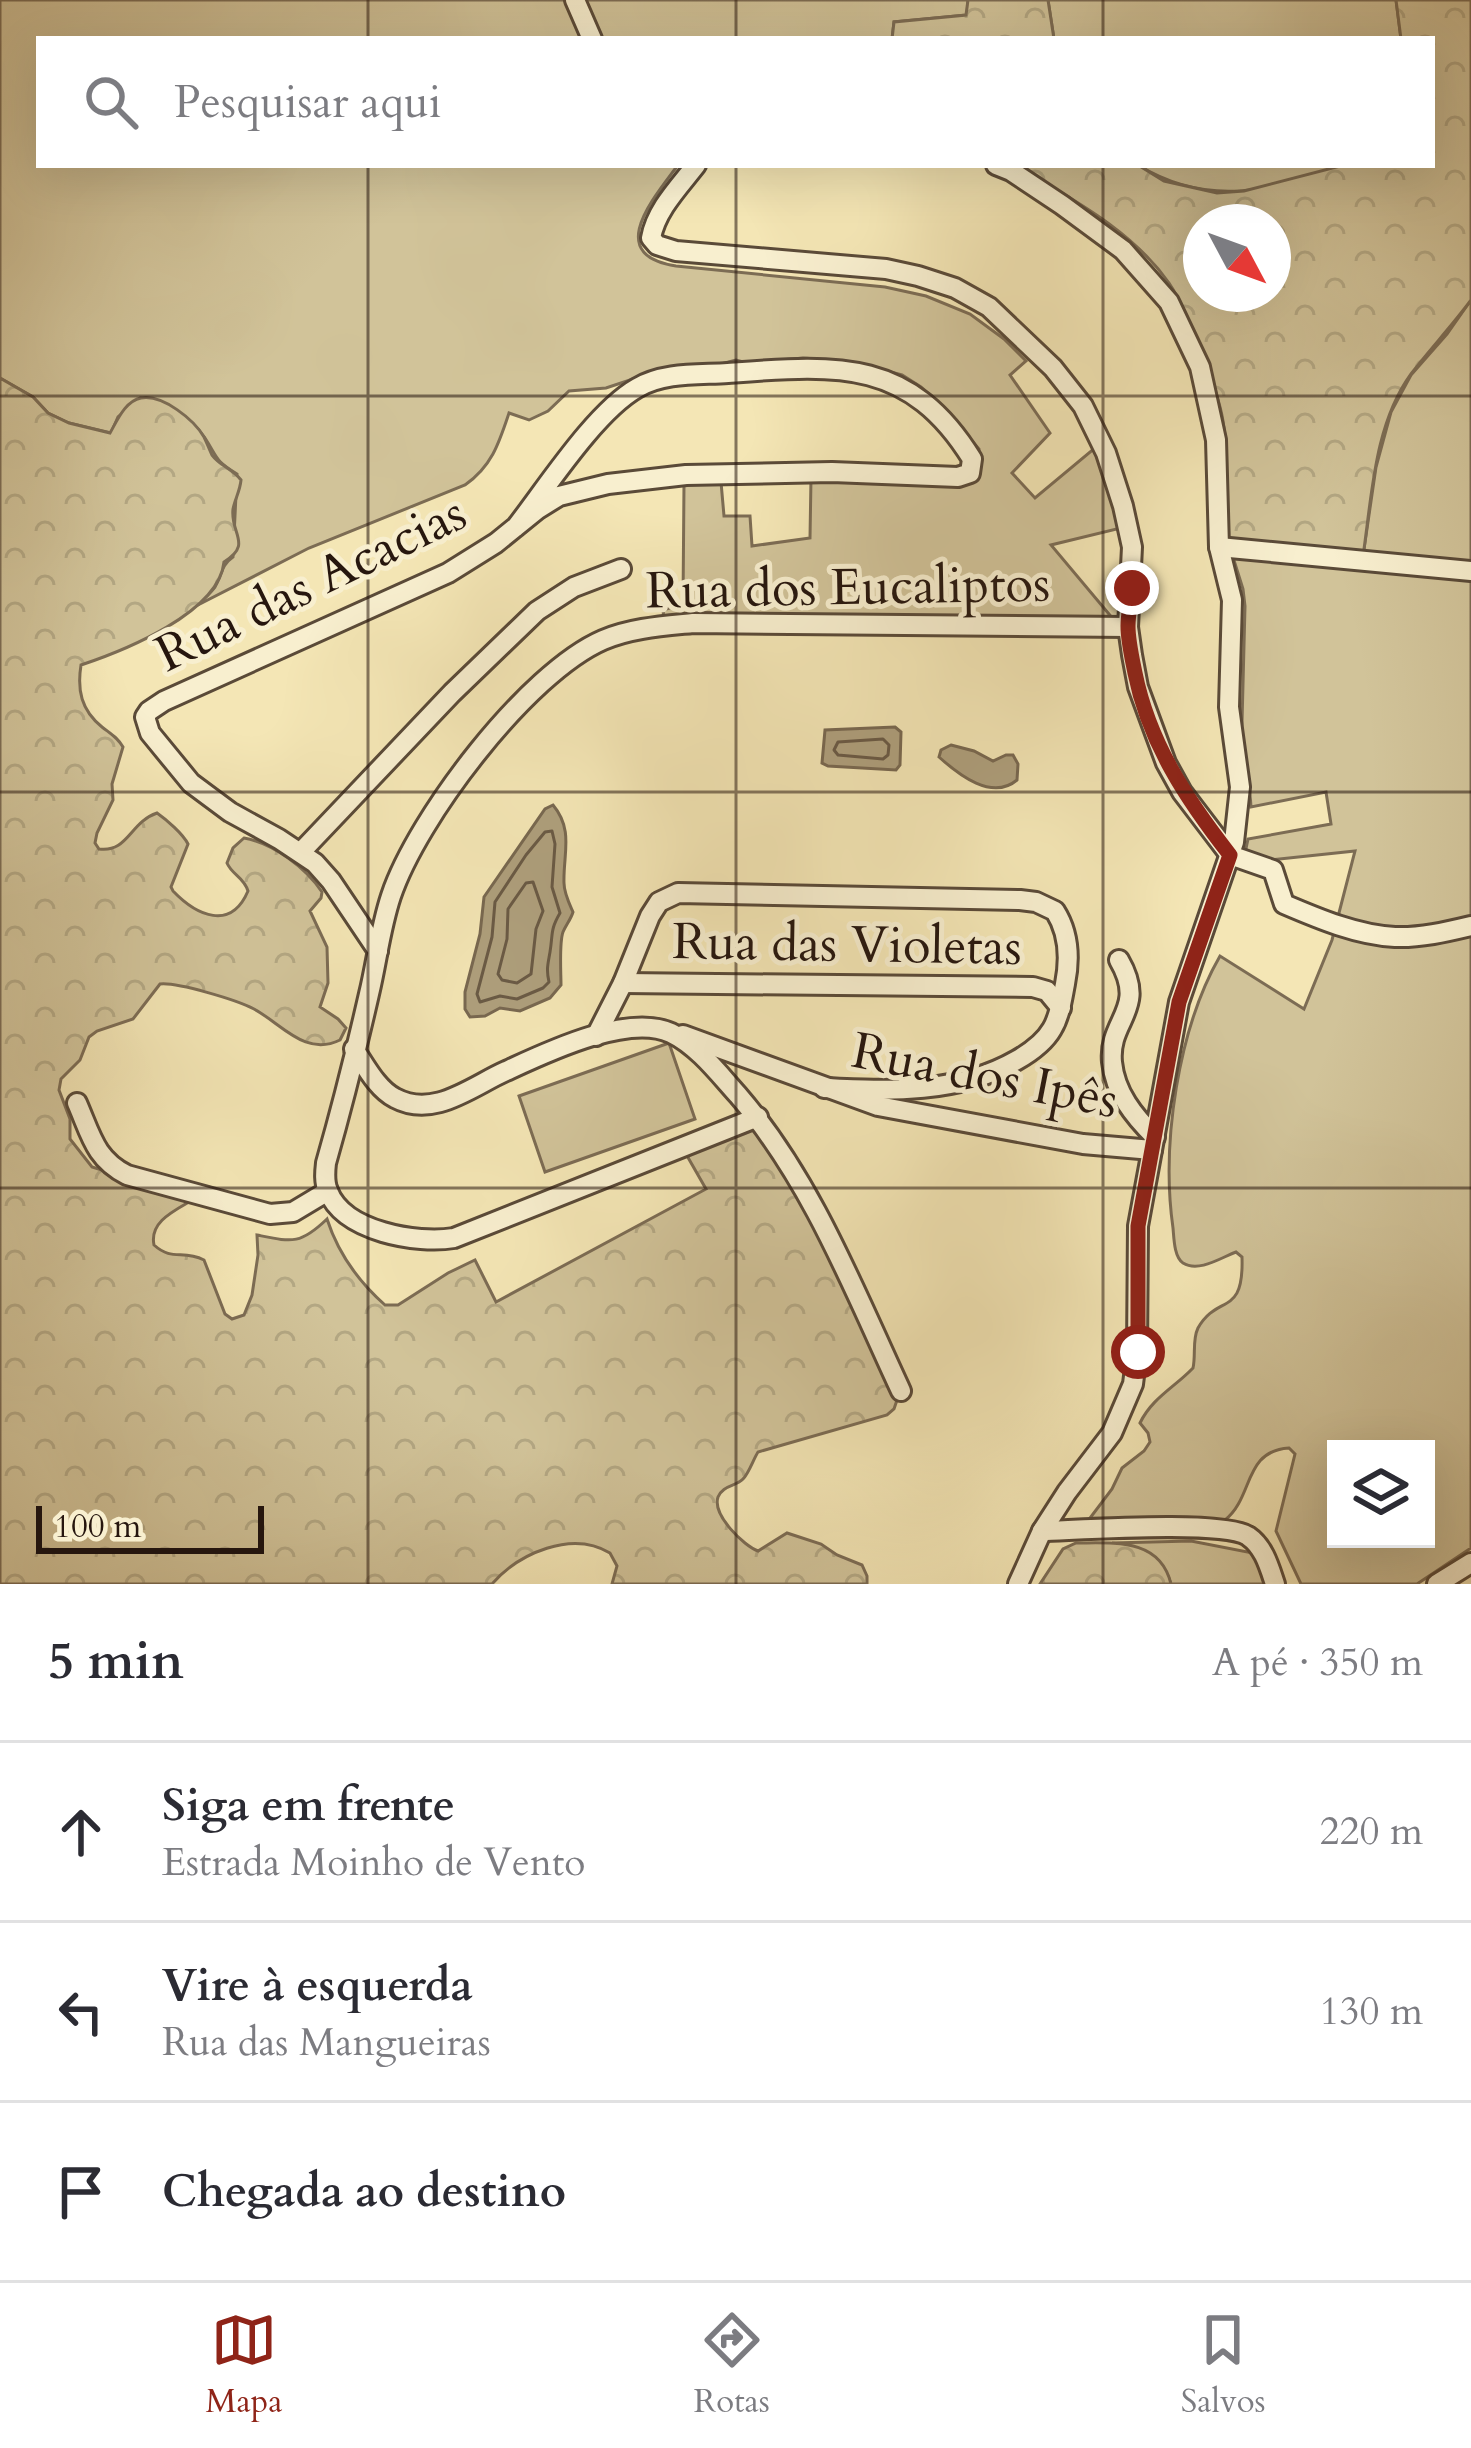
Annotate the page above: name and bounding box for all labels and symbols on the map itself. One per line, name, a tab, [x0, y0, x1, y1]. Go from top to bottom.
north arrow	[1183, 204, 1291, 312]
street label: Rua das Acacias	[144, 479, 478, 689]
street label: Rua dos Eucaliptos	[645, 549, 1051, 627]
route end	[1105, 561, 1159, 615]
street label: Rua das Violetas	[672, 907, 1022, 983]
street label: Rua dos Ipês	[846, 1016, 1124, 1136]
route start	[1111, 1325, 1165, 1379]
scale bar	[36, 1500, 264, 1553]

